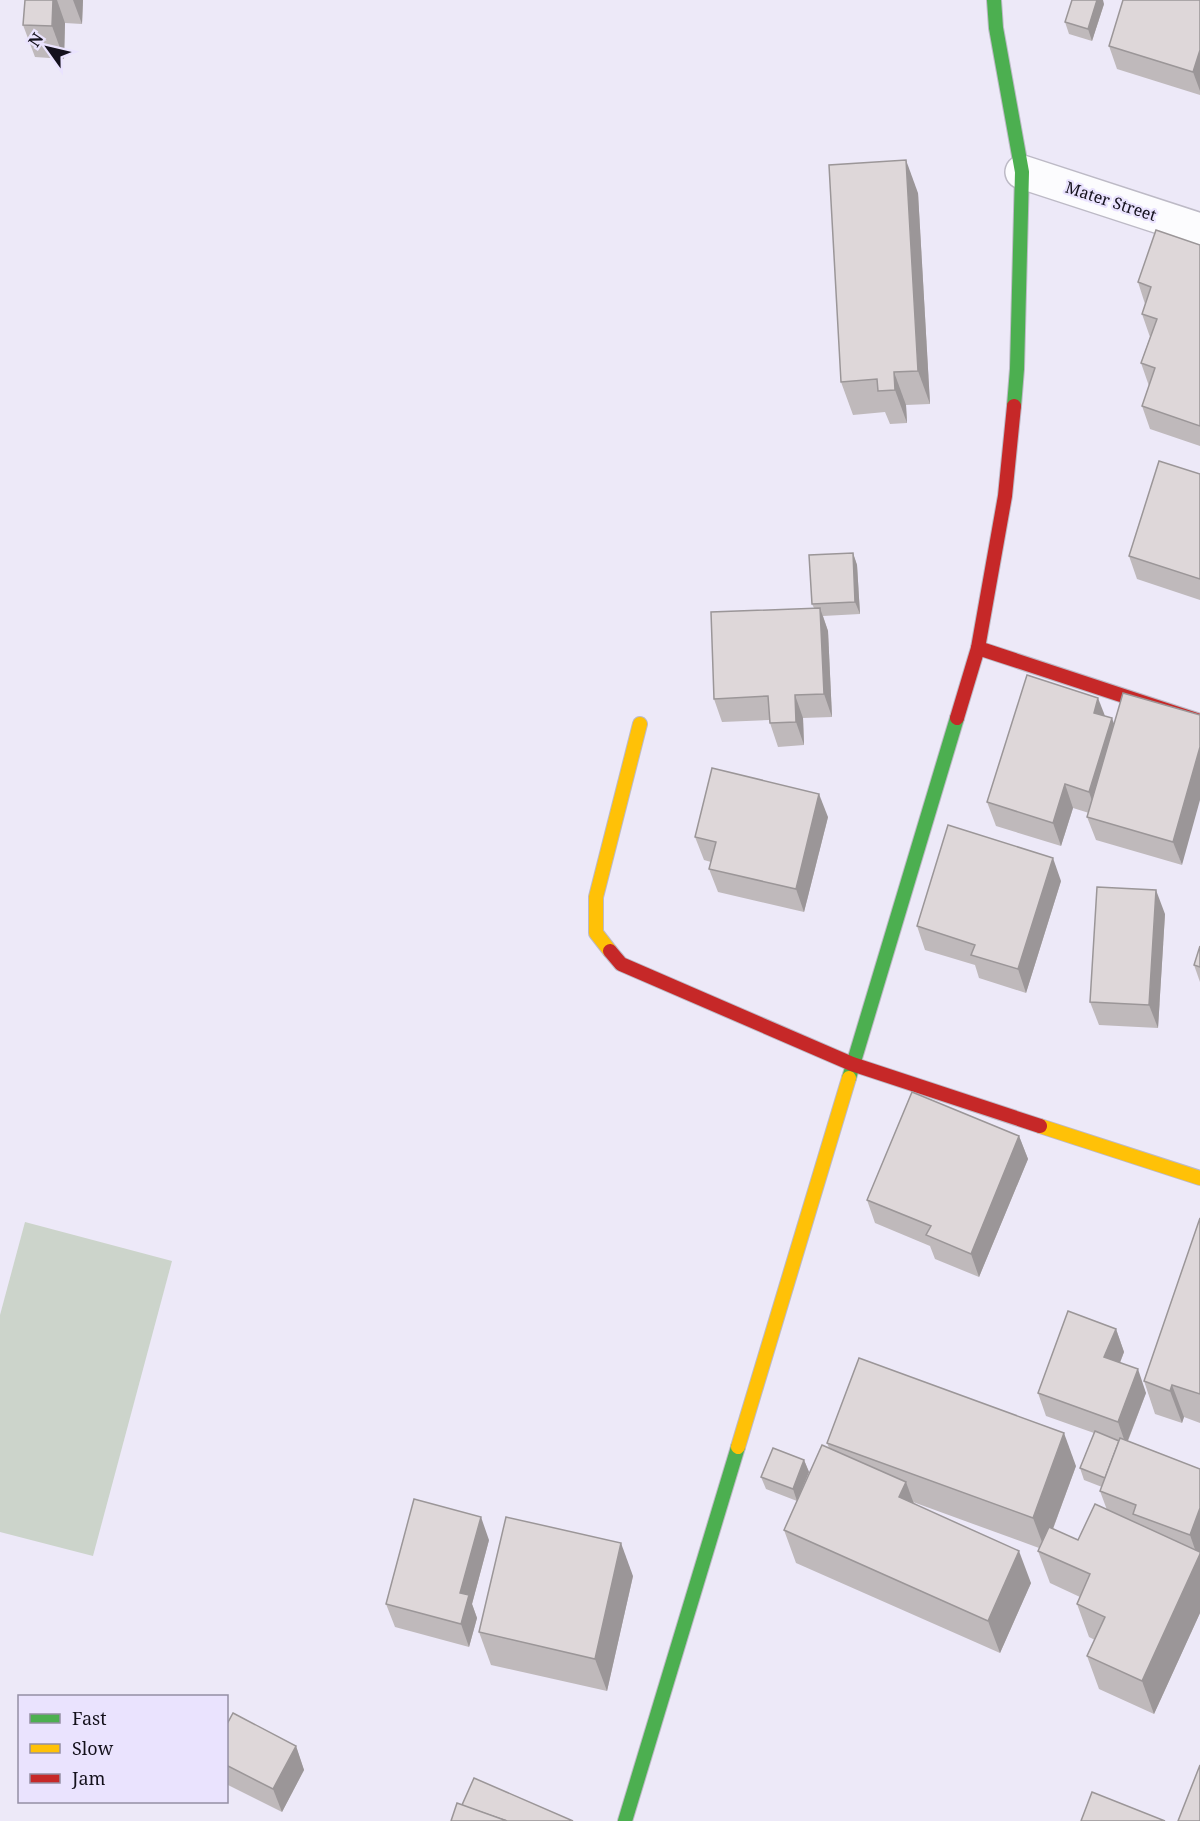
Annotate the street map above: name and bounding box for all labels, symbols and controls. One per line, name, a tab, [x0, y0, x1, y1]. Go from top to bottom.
north arrow	[18, 18, 78, 78]
text: N	[23, 28, 48, 51]
street label: Mater Street	[1063, 176, 1160, 226]
legend	[18, 1695, 228, 1803]
text: Fast	[72, 1706, 107, 1730]
text: Slow	[72, 1736, 114, 1760]
text: Jam	[71, 1766, 106, 1790]

